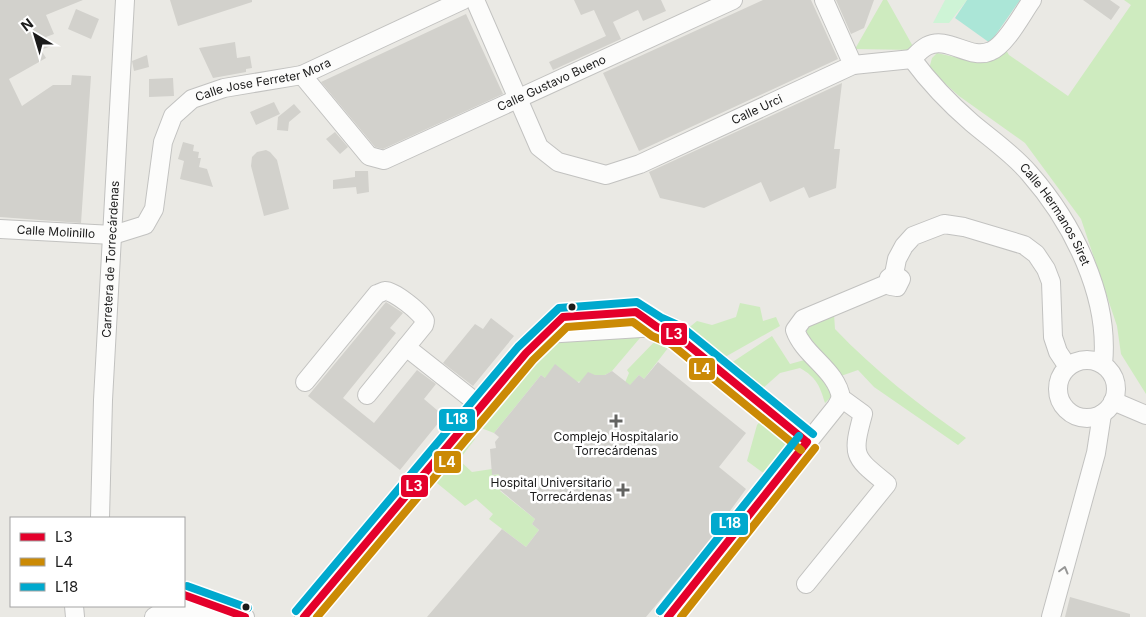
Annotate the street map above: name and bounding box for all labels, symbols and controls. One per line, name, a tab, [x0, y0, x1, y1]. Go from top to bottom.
north arrow	[10, 10, 60, 60]
text: N	[17, 14, 36, 34]
street label: Calle Gustavo Bueno	[495, 51, 608, 114]
street label: Calle Jose Ferreter Mora	[193, 55, 333, 104]
street label: Calle Urci	[729, 91, 785, 128]
street label: Calle Hermanos Siret	[1017, 160, 1094, 268]
street label: Carretera de Torrecárdenas	[98, 180, 122, 338]
street label: Calle Molinillo	[16, 222, 96, 241]
unlabelled marker	[567, 302, 577, 312]
line badge: L3	[660, 322, 688, 346]
text: L3	[666, 325, 682, 342]
line badge: L4	[688, 357, 716, 381]
text: L4	[693, 360, 711, 377]
line badge: L18	[438, 408, 476, 432]
text: L18	[446, 410, 468, 427]
marker: Complejo Hospitalario Torrecárdenas	[609, 414, 623, 428]
place label: Complejo Hospitalario Torrecárdenas	[553, 429, 679, 458]
line badge: L4	[433, 450, 462, 474]
text: L4	[438, 453, 456, 470]
line badge: L3	[400, 474, 429, 498]
place label: Hospital Universitario Torrecárdenas	[491, 475, 612, 504]
text: L3	[406, 477, 422, 494]
marker: Hospital Universitario Torrecárdenas	[616, 483, 630, 497]
line badge: L18	[710, 512, 749, 536]
text: L18	[719, 514, 741, 531]
legend	[10, 517, 185, 607]
text: L3	[55, 527, 73, 546]
text: L4	[55, 552, 73, 571]
one-way arrow	[1058, 566, 1069, 574]
text: L18	[55, 577, 78, 596]
unlabelled marker	[241, 602, 251, 612]

